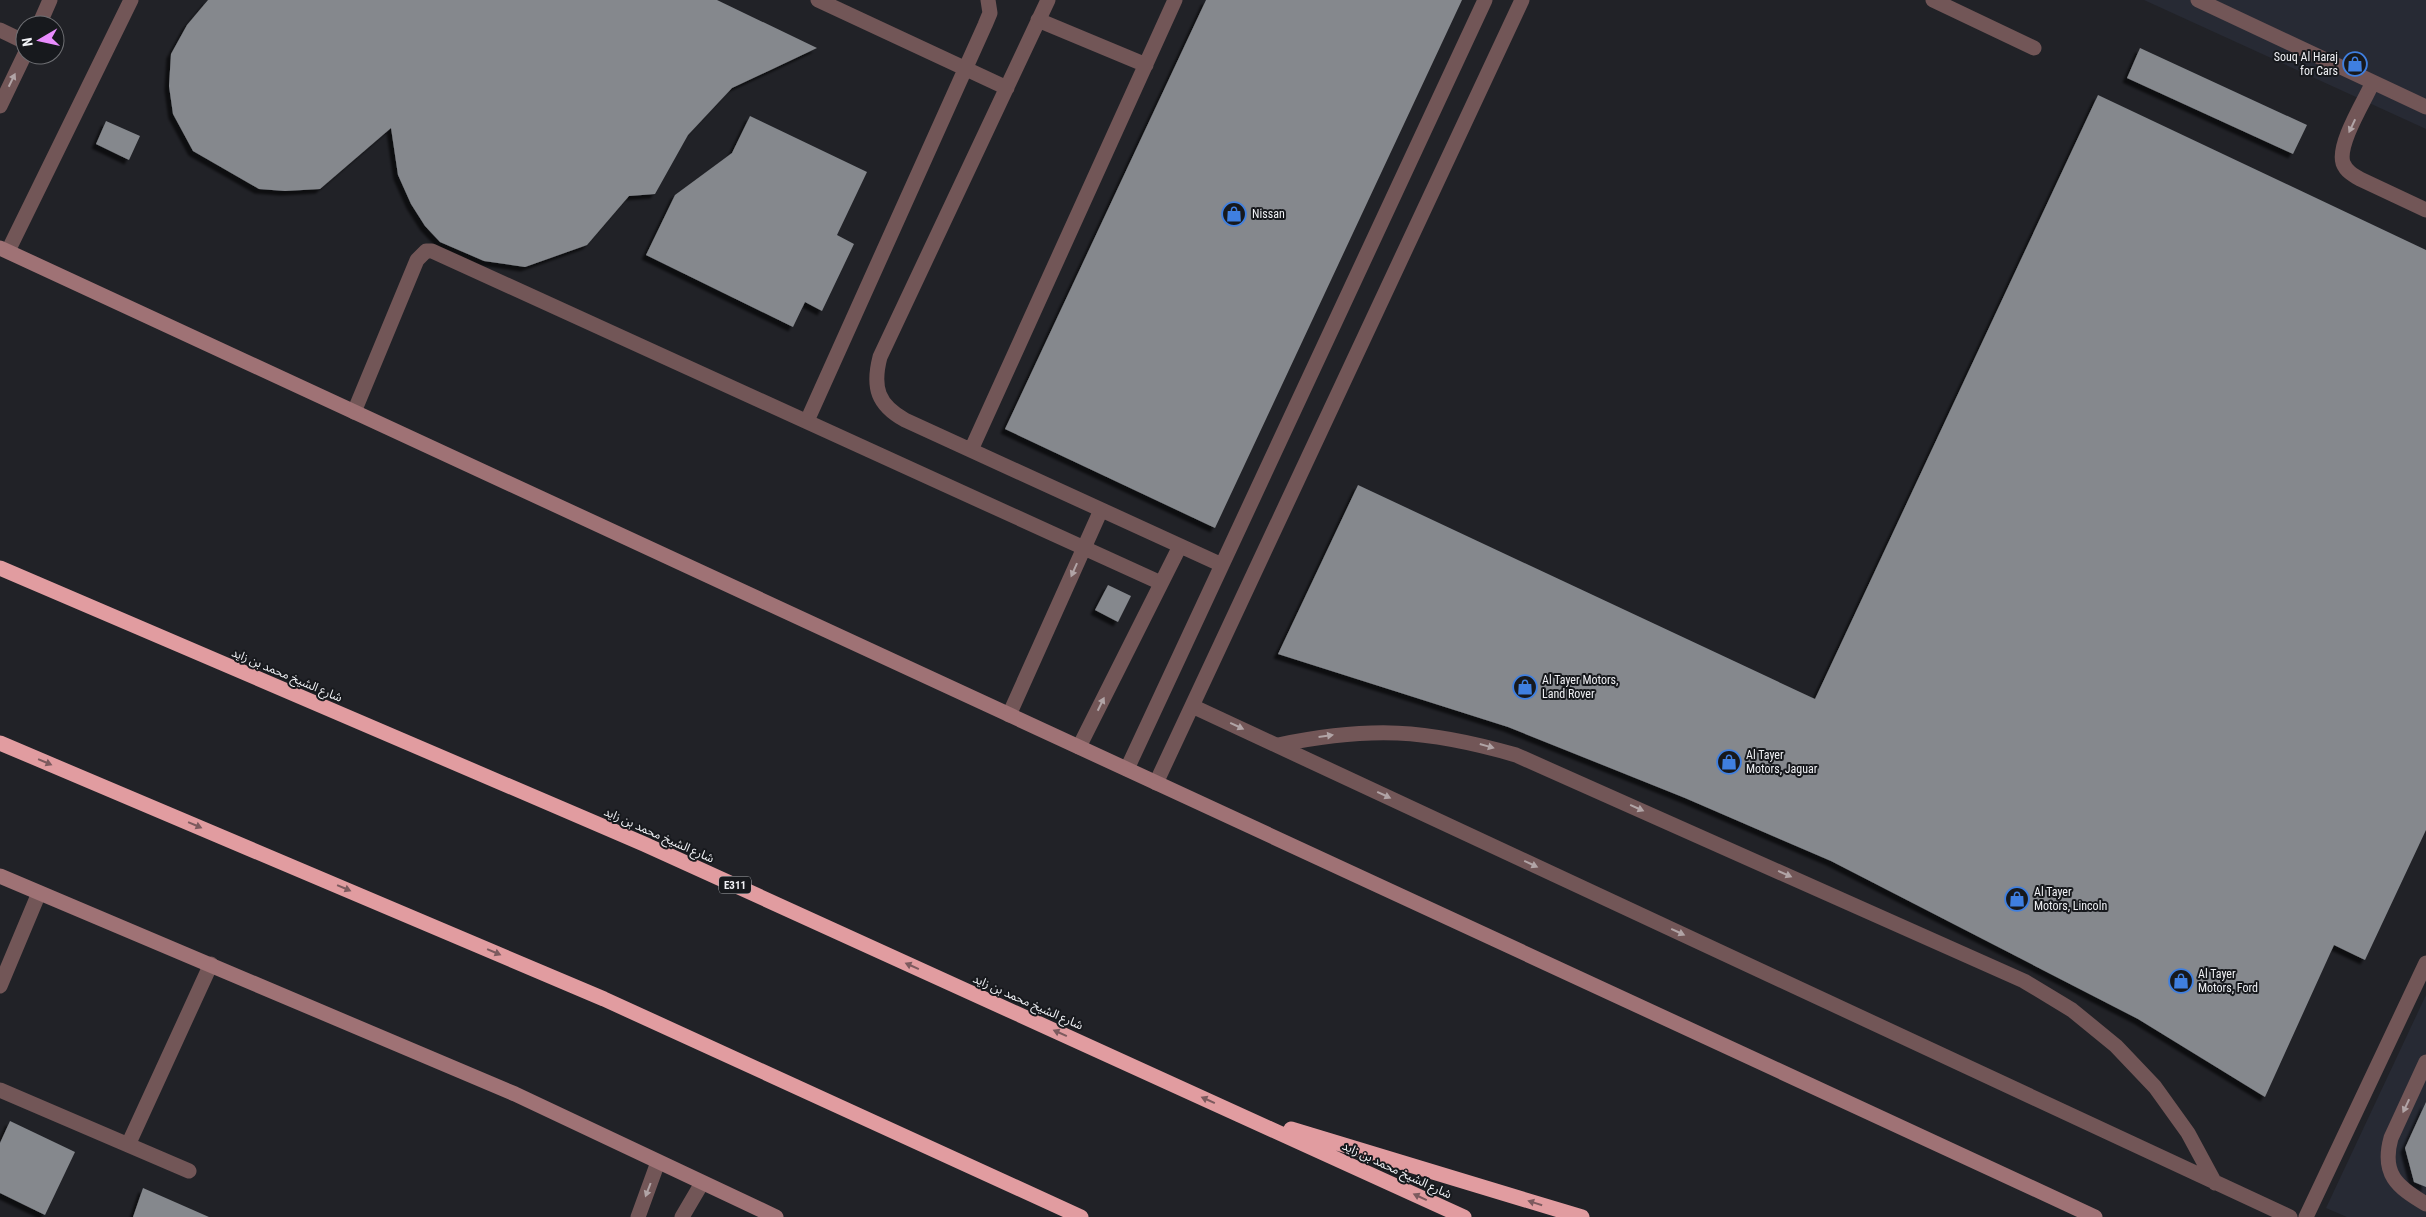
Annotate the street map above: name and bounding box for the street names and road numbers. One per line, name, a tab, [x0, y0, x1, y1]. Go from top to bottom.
street label: شارع الشيخ محمد بن زايد	[229, 645, 345, 707]
street label: شارع الشيخ محمد بن زايد	[601, 804, 716, 867]
road number: E311	[719, 876, 751, 894]
street label: شارع الشيخ محمد بن زايد	[970, 971, 1085, 1034]
street label: شارع الشيخ محمد بن زايد	[1339, 1139, 1454, 1203]

